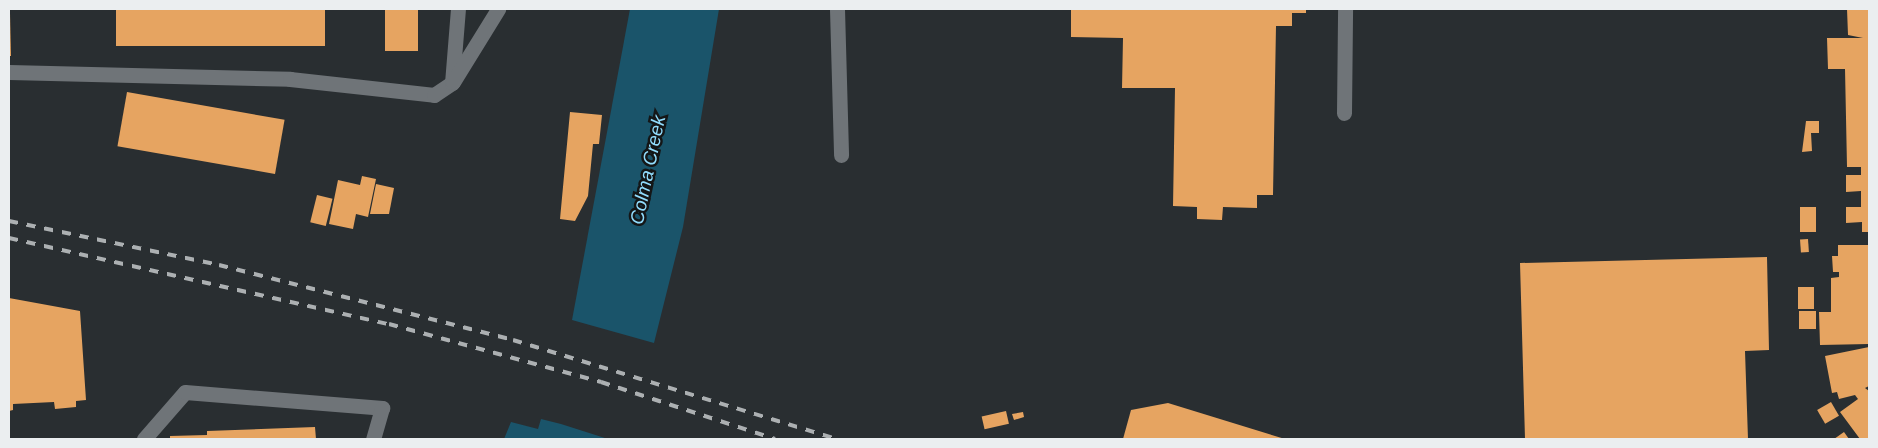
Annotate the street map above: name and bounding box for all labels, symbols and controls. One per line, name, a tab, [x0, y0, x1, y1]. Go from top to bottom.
water label: Colma Creek	[625, 113, 671, 227]

